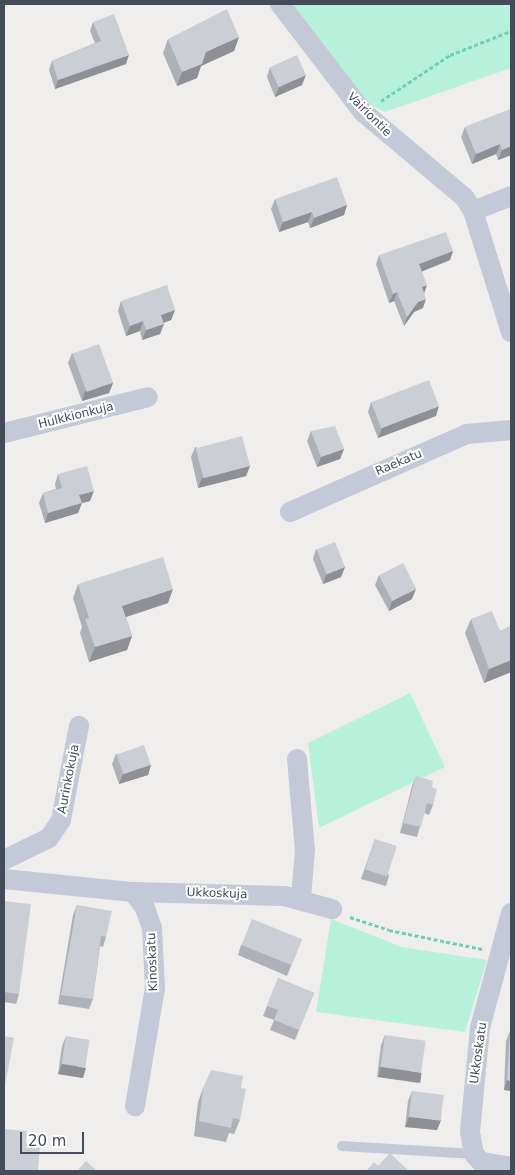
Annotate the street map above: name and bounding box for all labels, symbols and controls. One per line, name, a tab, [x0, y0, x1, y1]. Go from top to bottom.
street label: Vairiontie	[344, 90, 394, 140]
street label: Hulkkionkuja	[37, 400, 115, 432]
street label: Raekatu	[374, 447, 424, 479]
street label: Aurinkokuja	[55, 743, 83, 815]
street label: Ukkoskuja	[186, 886, 248, 902]
street label: Kinoskatu	[145, 932, 161, 992]
street label: Ukkoskatu	[468, 1021, 490, 1085]
scale bar	[22, 1122, 86, 1154]
text: 20 m	[28, 1132, 66, 1150]

